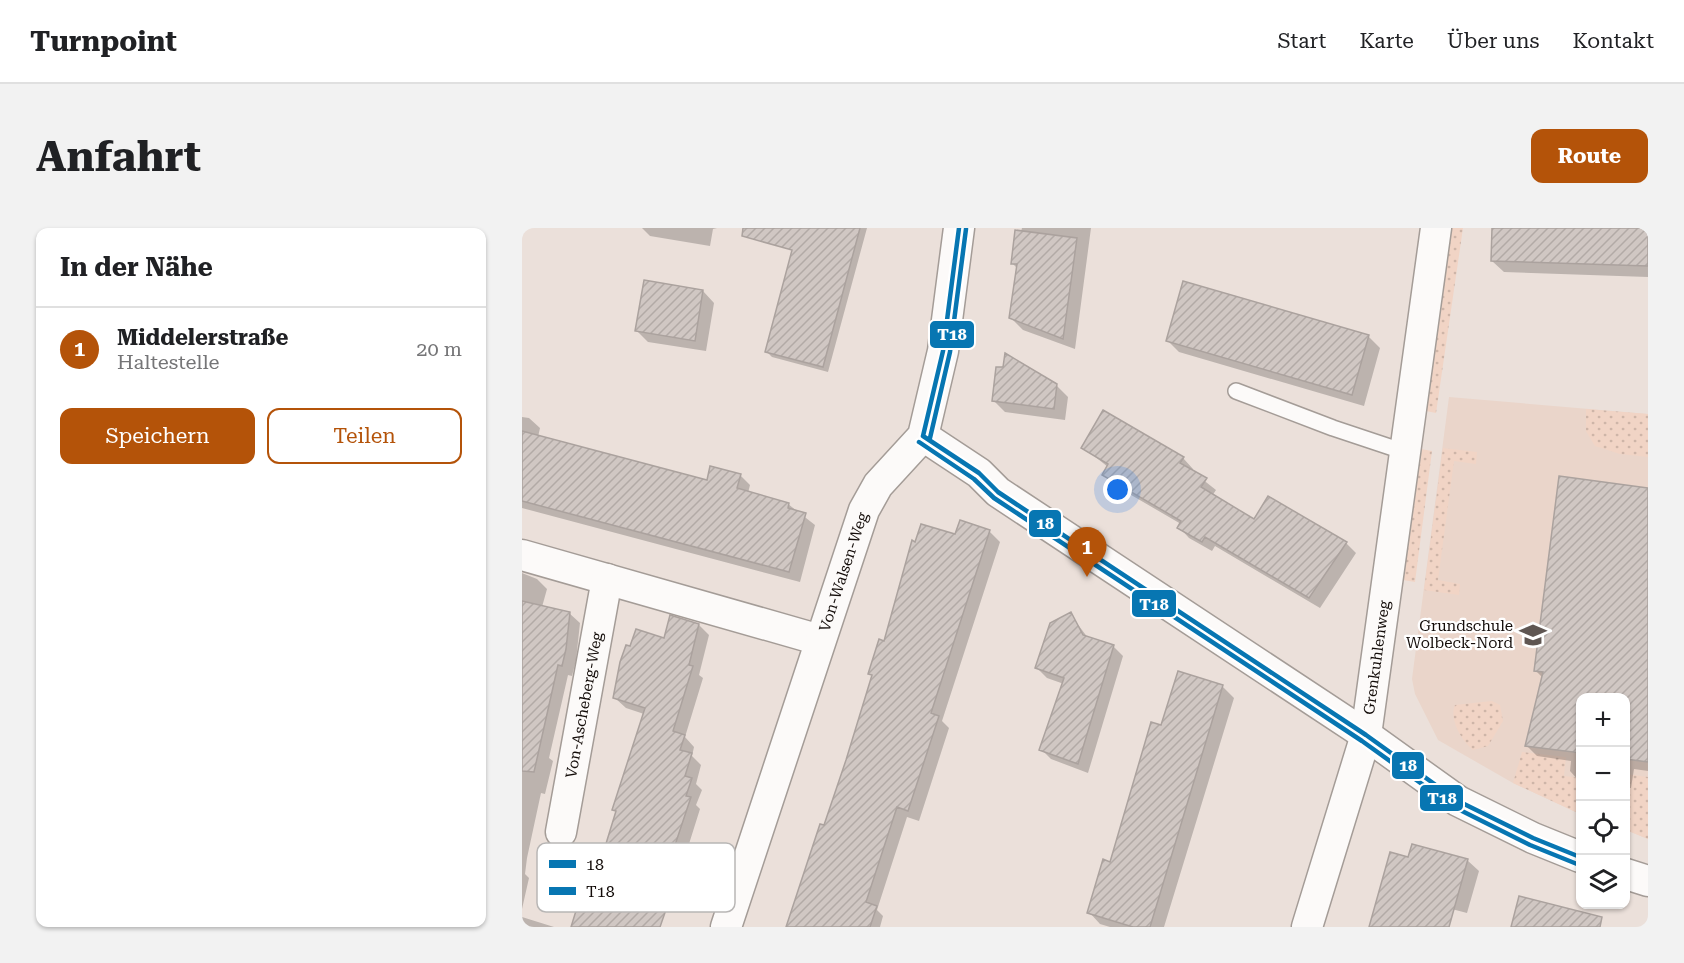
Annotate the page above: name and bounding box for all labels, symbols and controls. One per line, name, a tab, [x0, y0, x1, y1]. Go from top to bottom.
text: Turnpoint	[30, 25, 177, 58]
text: Start	[1278, 29, 1326, 53]
text: Karte	[1359, 29, 1414, 53]
text: Über uns	[1447, 29, 1539, 53]
text: Kontakt	[1572, 29, 1654, 53]
button: Route	[1531, 129, 1648, 183]
text: Anfahrt	[36, 132, 201, 181]
text: In der Nähe	[60, 252, 213, 282]
line badge: T18	[929, 320, 975, 349]
text: Middelerstraße	[117, 325, 288, 350]
text: T18	[937, 325, 967, 344]
text: 1	[74, 337, 85, 361]
text: 20 m	[416, 337, 462, 361]
text: Haltestelle	[117, 350, 220, 374]
button: Speichern	[60, 408, 255, 464]
button: Teilen	[267, 408, 462, 464]
your location	[1103, 475, 1132, 504]
line badge: 18	[1028, 509, 1062, 538]
street label: Von-Walsen-Weg	[815, 510, 872, 634]
text: 18	[1036, 514, 1054, 533]
pin: 1	[1068, 528, 1106, 577]
line badge: T18	[1131, 589, 1177, 618]
text: T18	[1139, 595, 1169, 614]
street label: Grenkuhlenweg	[1360, 599, 1394, 716]
place label: Grundschule Wolbeck-Nord	[1406, 617, 1513, 652]
school or university icon: Grundschule Wolbeck-Nord	[1518, 620, 1548, 650]
street label: Von-Ascheberg-Weg	[562, 630, 606, 780]
map controls	[1576, 693, 1630, 909]
button: +	[1576, 693, 1630, 747]
button: −	[1576, 747, 1630, 801]
line badge: 18	[1391, 751, 1425, 780]
text: 18	[1399, 756, 1417, 775]
line badge: T18	[1419, 784, 1464, 812]
text: T18	[1427, 789, 1457, 808]
button: locate	[1576, 801, 1630, 855]
legend	[537, 843, 735, 912]
text: 18	[586, 855, 604, 874]
button: layers	[1576, 855, 1630, 909]
text: T18	[586, 882, 615, 901]

